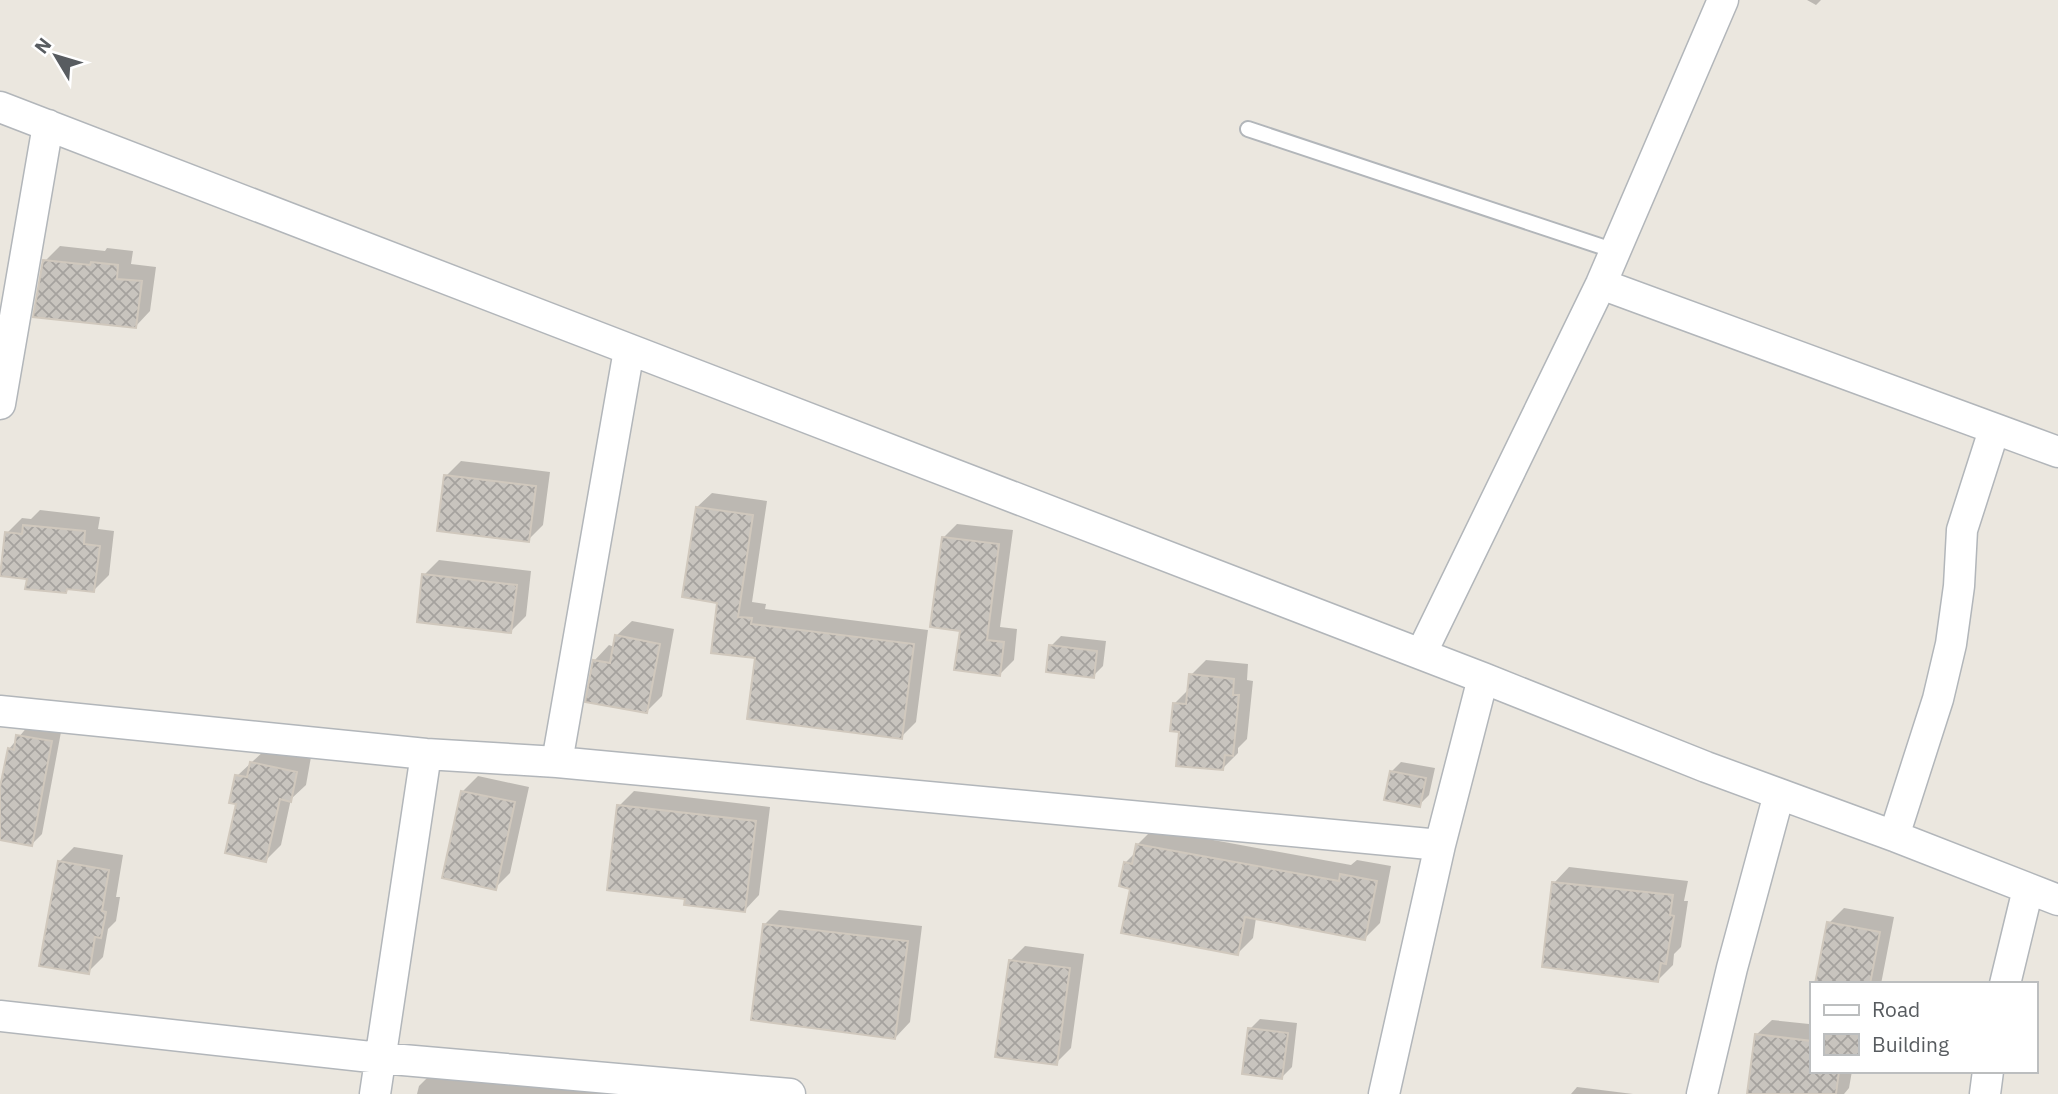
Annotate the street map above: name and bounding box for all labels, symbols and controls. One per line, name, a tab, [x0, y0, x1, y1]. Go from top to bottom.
north arrow	[21, 21, 91, 91]
text: N	[29, 33, 56, 58]
legend	[1810, 982, 2037, 1073]
text: Road	[1872, 995, 1920, 1023]
text: Building	[1872, 1030, 1949, 1058]

